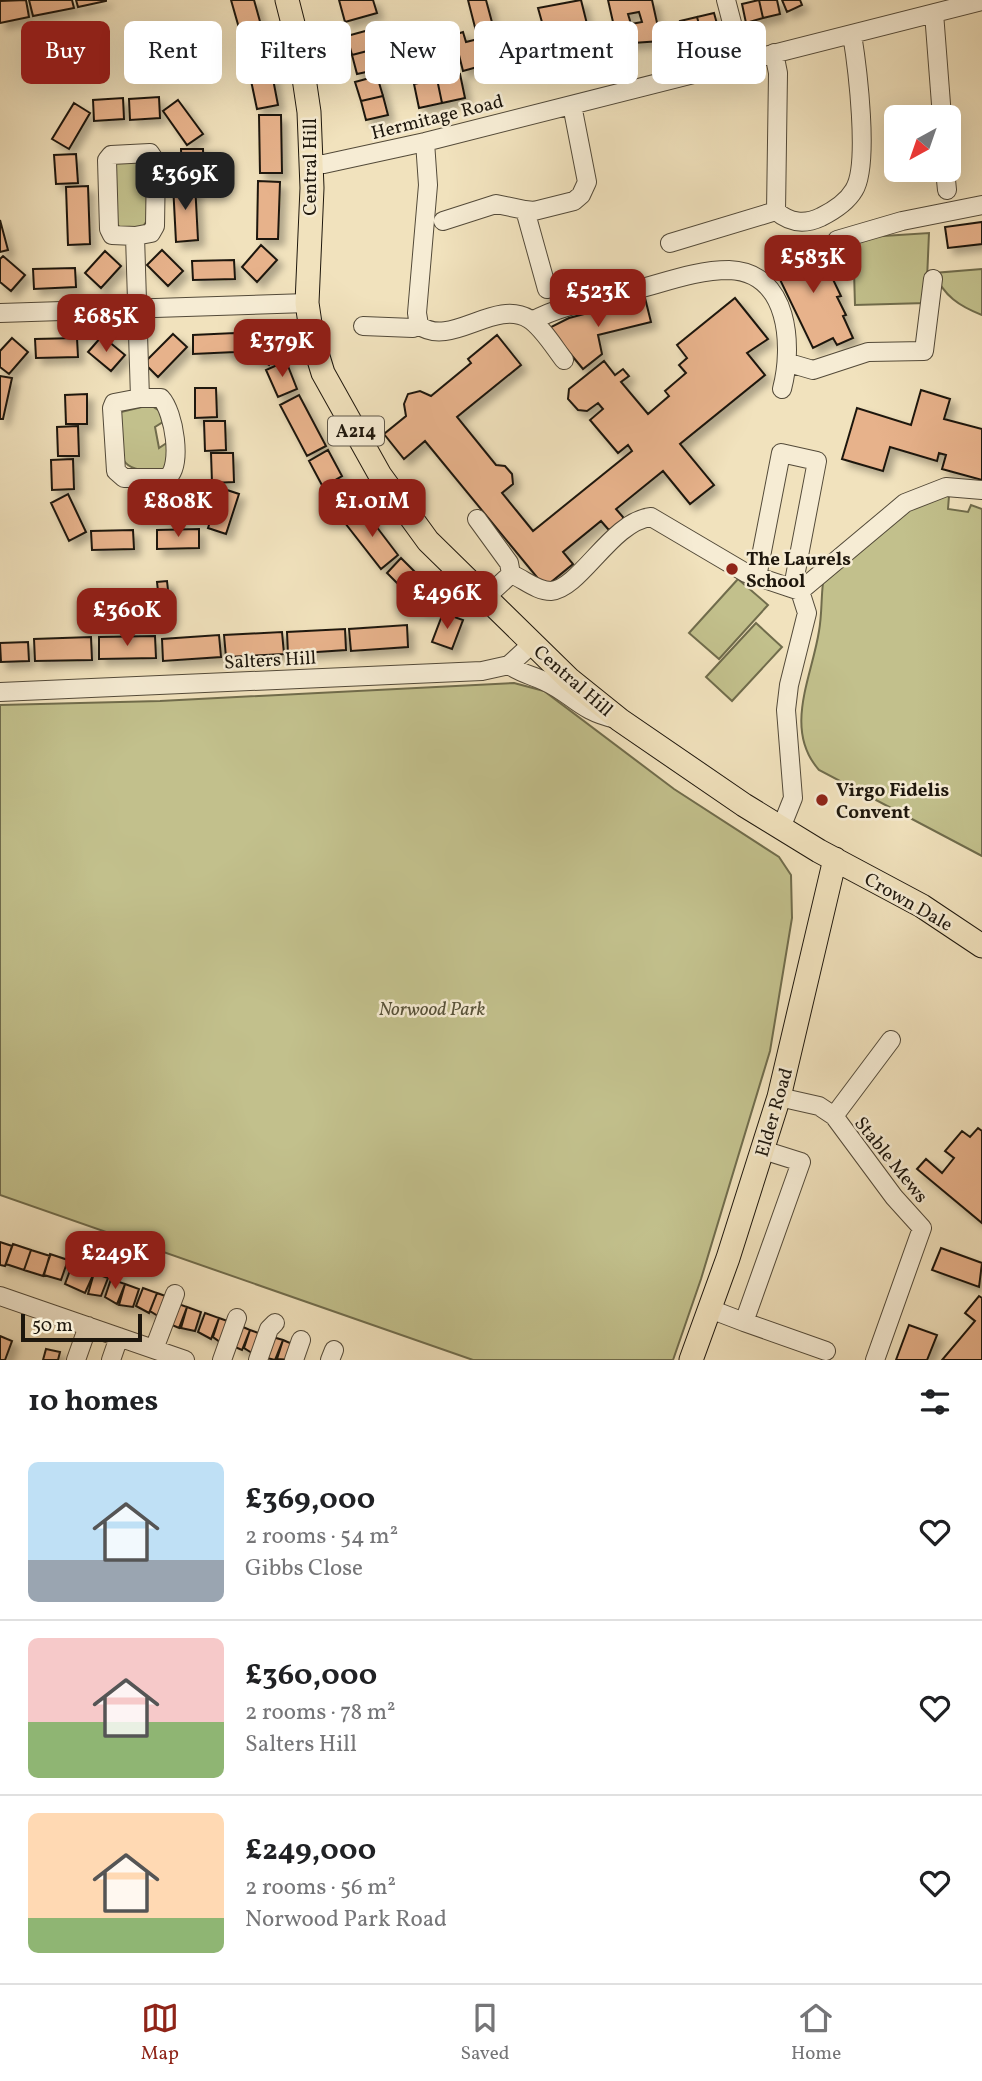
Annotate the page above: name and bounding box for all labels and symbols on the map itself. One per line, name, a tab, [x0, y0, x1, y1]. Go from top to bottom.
street label: Hermitage Road	[369, 89, 506, 147]
north arrow	[884, 105, 961, 182]
street label: Central Hill	[298, 118, 324, 216]
pin: £369K	[136, 152, 234, 212]
pin: £583K	[764, 236, 862, 295]
pin: £523K	[549, 270, 647, 329]
pin: £685K	[57, 294, 155, 354]
pin: £379K	[233, 320, 331, 379]
road number: A214	[328, 416, 384, 446]
pin: £808K	[129, 480, 227, 539]
pin: £1.01M	[315, 480, 429, 539]
place label: The Laurels School	[746, 547, 851, 595]
marker: The Laurels School	[724, 561, 740, 577]
pin: £496K	[398, 572, 496, 631]
pin: £360K	[78, 588, 176, 648]
street label: Central Hill	[527, 640, 618, 724]
street label: Salters Hill	[223, 646, 317, 676]
place label: Virgo Fidelis Convent	[836, 778, 950, 826]
marker: Virgo Fidelis Convent	[814, 792, 830, 808]
street label: Crown Dale	[859, 867, 957, 939]
park label: Norwood Park	[379, 997, 486, 1023]
street label: Elder Road	[750, 1065, 800, 1160]
street label: Stable Mews	[848, 1112, 933, 1209]
pin: £249K	[66, 1232, 164, 1291]
scale bar	[21, 1311, 142, 1343]

